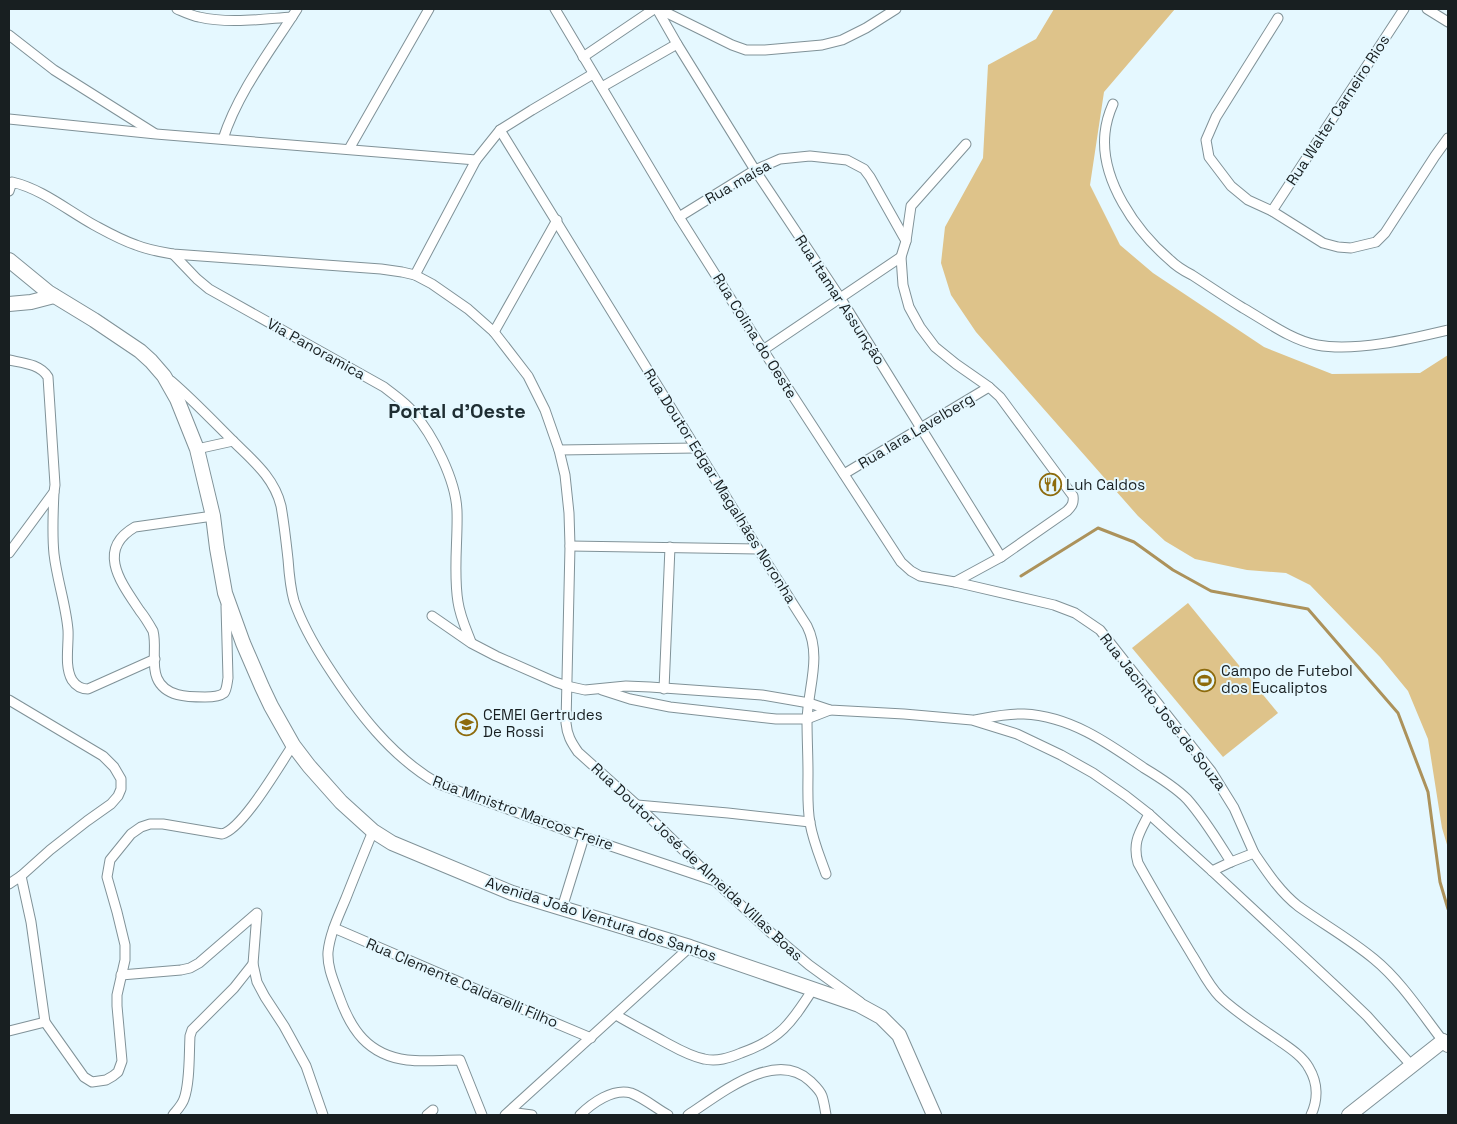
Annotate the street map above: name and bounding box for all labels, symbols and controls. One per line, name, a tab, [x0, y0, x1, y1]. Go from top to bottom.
street label: Rua Walter Carneiro Rios	[1282, 31, 1393, 189]
street label: Rua maísa	[701, 155, 774, 208]
street label: Rua Itamar Assunção	[791, 231, 890, 368]
street label: Rua Colina do Oeste	[709, 270, 802, 402]
street label: Via Panoramica	[264, 314, 369, 384]
street label: Rua Doutor Edgar Magalhães Noronha	[640, 365, 801, 607]
street label: Rua Iara Lavelberg	[854, 389, 977, 473]
district label: Portal d'Oeste	[388, 398, 526, 424]
restaurant icon: Luh Caldos	[1038, 473, 1062, 497]
place label: Luh Caldos	[1066, 475, 1145, 494]
street label: Rua Jacinto José de Souza	[1096, 629, 1231, 794]
place label: Campo de Futebol dos Eucaliptos	[1221, 661, 1353, 697]
sports icon: Campo de Futebol dos Eucaliptos	[1193, 668, 1217, 692]
place label: CEMEI Gertrudes De Rossi	[483, 705, 603, 741]
school or university icon: CEMEI Gertrudes De Rossi	[455, 712, 479, 736]
street label: Rua Doutor José de Almeida Villas Boas	[588, 758, 807, 965]
street label: Rua Ministro Marcos Freire	[430, 771, 616, 854]
street label: Avenida João Ventura dos Santos	[483, 872, 719, 965]
street label: Rua Clemente Caldarelli Filho	[363, 933, 561, 1032]

